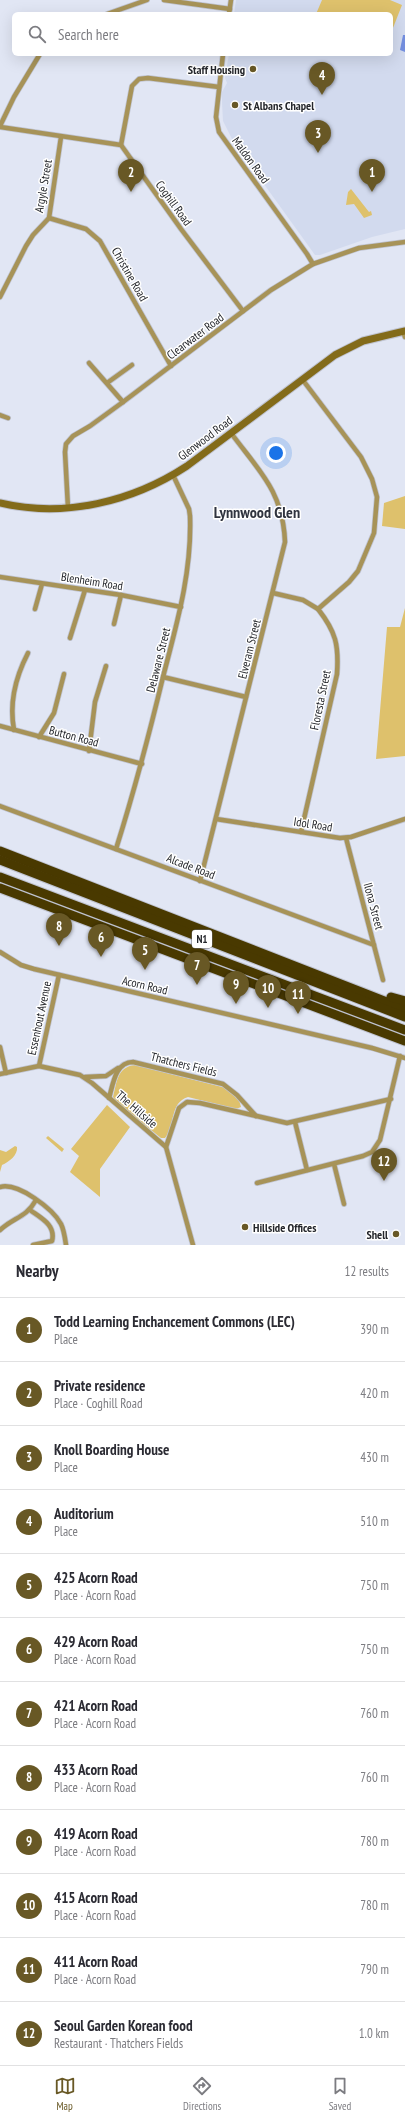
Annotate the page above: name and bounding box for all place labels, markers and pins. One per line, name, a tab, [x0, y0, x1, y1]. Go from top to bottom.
place label: Staff Housing	[188, 62, 245, 77]
pin: 4	[309, 62, 335, 95]
marker: Staff Housing	[248, 64, 258, 74]
place label: St Albans Chapel	[243, 98, 314, 113]
marker: St Albans Chapel	[230, 100, 240, 110]
pin: 3	[305, 120, 331, 153]
pin: 2	[118, 159, 144, 192]
pin: 1	[359, 159, 385, 192]
pin: 8	[46, 913, 72, 946]
pin: 6	[88, 924, 114, 957]
pin: 5	[132, 937, 158, 970]
pin: 7	[184, 952, 210, 985]
pin: 9	[223, 971, 249, 1004]
pin: 10	[255, 975, 281, 1008]
pin: 11	[285, 981, 311, 1014]
pin: 12	[371, 1148, 397, 1181]
place label: Hillside Offices	[253, 1220, 316, 1235]
marker: Hillside Offices	[240, 1222, 250, 1232]
place label: Shell	[366, 1227, 388, 1242]
marker: Shell	[391, 1229, 401, 1239]

